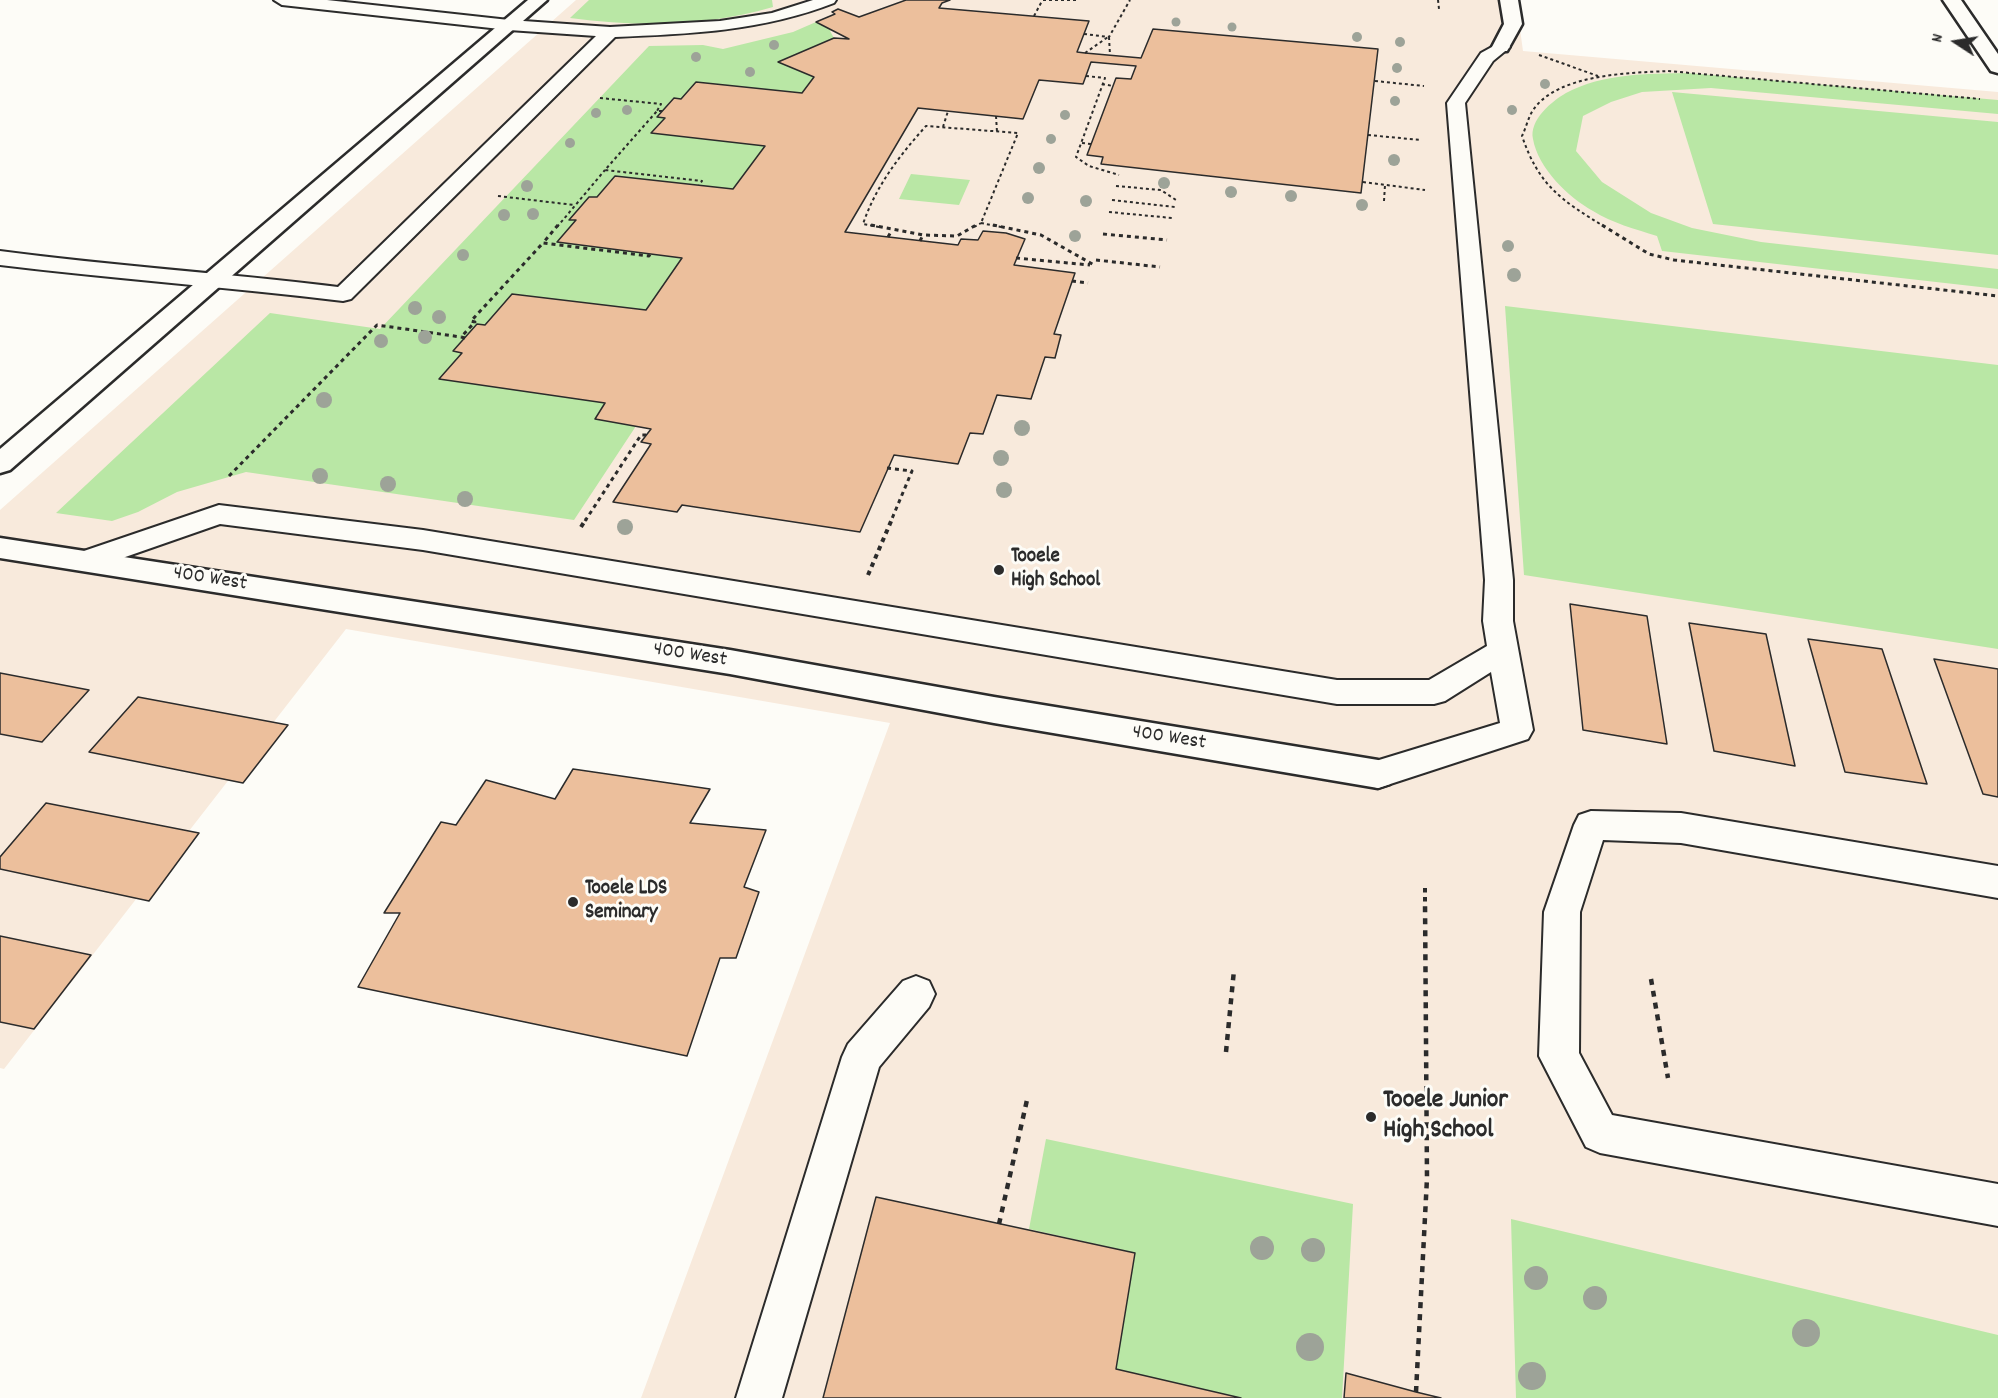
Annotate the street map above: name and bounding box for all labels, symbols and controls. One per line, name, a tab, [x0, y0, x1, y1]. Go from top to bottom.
north arrow	[1926, 12, 1986, 72]
text: N	[1926, 32, 1950, 44]
place label: Tooele High School	[1011, 545, 1100, 595]
street label: 400 West	[171, 562, 249, 598]
marker: Tooele High School	[992, 563, 1006, 577]
street label: 400 West	[651, 638, 729, 674]
street label: 400 West	[1130, 721, 1208, 757]
place label: Tooele LDS Seminary	[585, 877, 667, 927]
marker: Tooele LDS Seminary	[566, 895, 580, 909]
place label: Tooele Junior High School	[1383, 1086, 1508, 1148]
marker: Tooele Junior High School	[1364, 1110, 1378, 1124]

